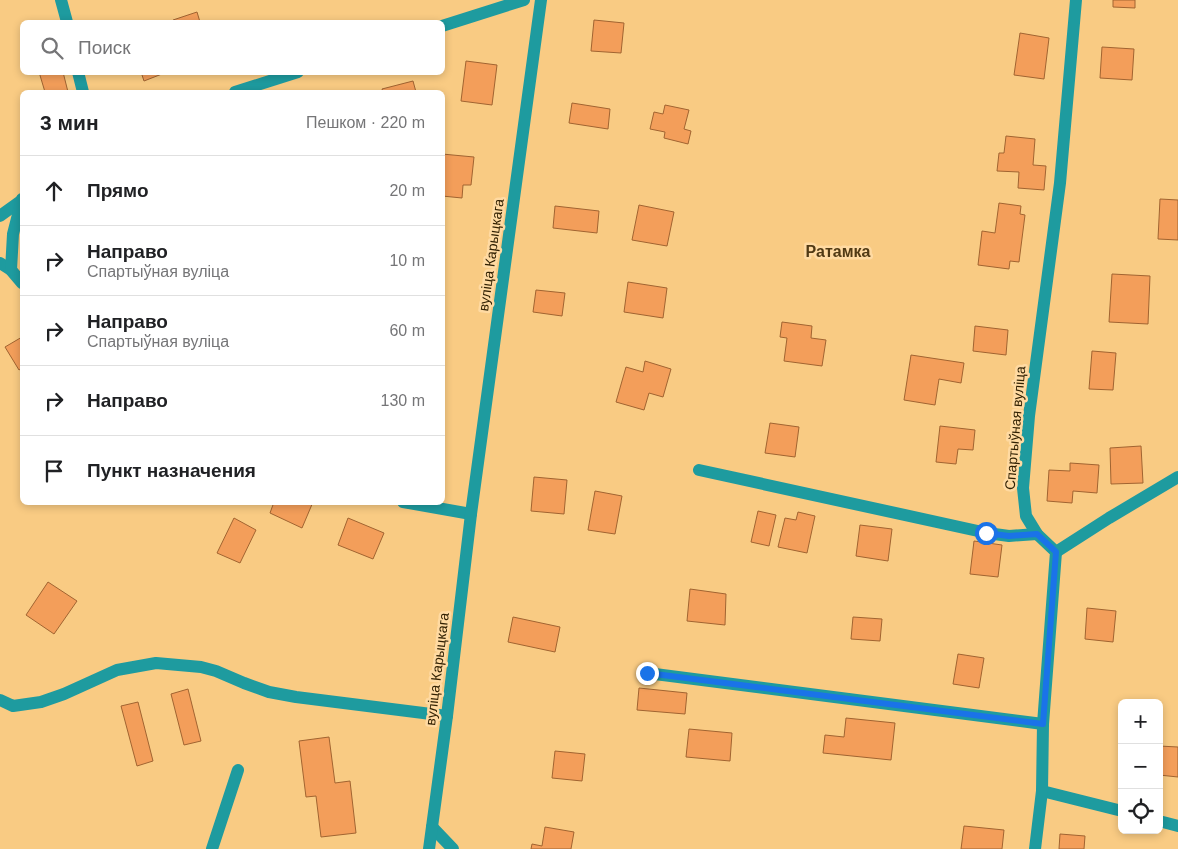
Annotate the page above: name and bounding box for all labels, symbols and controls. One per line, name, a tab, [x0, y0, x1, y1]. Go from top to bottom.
search box	[20, 20, 445, 75]
icon: search	[38, 34, 66, 62]
text: Поиск	[78, 37, 131, 58]
text: 3 мин	[40, 111, 99, 134]
text: Пешком · 220 m	[306, 114, 425, 131]
icon: ahead	[40, 177, 68, 205]
text: Прямо	[87, 180, 149, 201]
text: 20 m	[389, 182, 425, 199]
street label: вуліца Карыцкага	[475, 198, 507, 312]
text: Направо	[87, 241, 168, 262]
district label: Ратамка	[806, 243, 871, 260]
icon: right	[40, 247, 68, 275]
text: 10 m	[389, 252, 425, 269]
text: Спартыўная вуліца	[87, 263, 229, 280]
text: Направо	[87, 311, 168, 332]
icon: right	[40, 317, 68, 345]
text: 60 m	[389, 322, 425, 339]
text: Спартыўная вуліца	[87, 333, 229, 350]
street label: Спартыўная вуліца	[1002, 365, 1028, 491]
icon: right	[40, 387, 68, 415]
text: Направо	[87, 390, 168, 411]
text: 130 m	[381, 392, 425, 409]
icon: arrive	[40, 457, 68, 485]
text: Пункт назначения	[87, 460, 256, 481]
route start	[975, 522, 998, 545]
street label: вуліца Карыцкага	[422, 612, 452, 726]
route end	[636, 662, 659, 685]
map controls	[1118, 699, 1163, 834]
button: +	[1118, 699, 1163, 744]
button: −	[1118, 744, 1163, 789]
button: locate	[1118, 789, 1163, 834]

